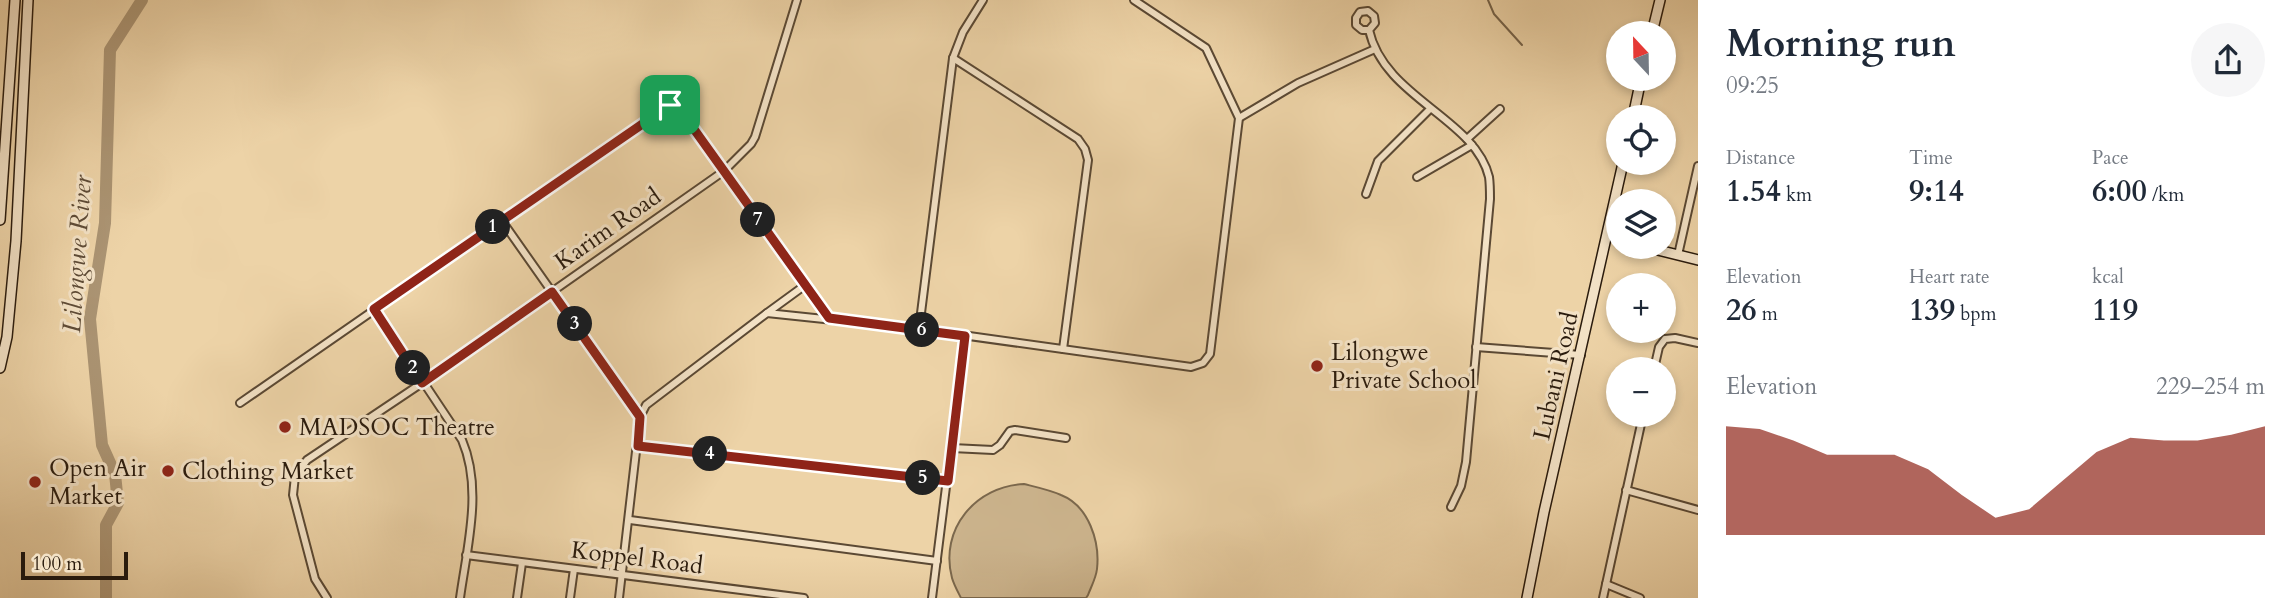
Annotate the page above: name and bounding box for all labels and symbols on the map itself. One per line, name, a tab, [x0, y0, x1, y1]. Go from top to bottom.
north arrow	[1606, 21, 1676, 91]
pin	[640, 75, 700, 135]
water label: Lilongwe River	[54, 172, 100, 334]
street label: Karim Road	[548, 180, 668, 278]
pin: 7	[740, 202, 776, 238]
pin: 1	[476, 210, 510, 244]
pin: 3	[558, 306, 592, 342]
street label: Lubani Road	[1525, 308, 1587, 443]
pin: 6	[904, 312, 940, 348]
place label: Lilongwe Private School	[1331, 336, 1476, 397]
pin: 2	[396, 350, 430, 386]
marker: Lilongwe Private School	[1309, 358, 1325, 374]
place label: MADSOC Theatre	[299, 411, 495, 444]
marker: MADSOC Theatre	[277, 419, 293, 435]
pin: 4	[692, 436, 728, 472]
place label: Open Air Market	[49, 452, 146, 513]
place label: Clothing Market	[182, 455, 354, 488]
pin: 5	[906, 461, 940, 496]
marker: Clothing Market	[160, 463, 176, 479]
marker: Open Air Market	[27, 474, 43, 490]
street label: Koppel Road	[569, 534, 705, 582]
scale bar	[21, 549, 128, 581]

